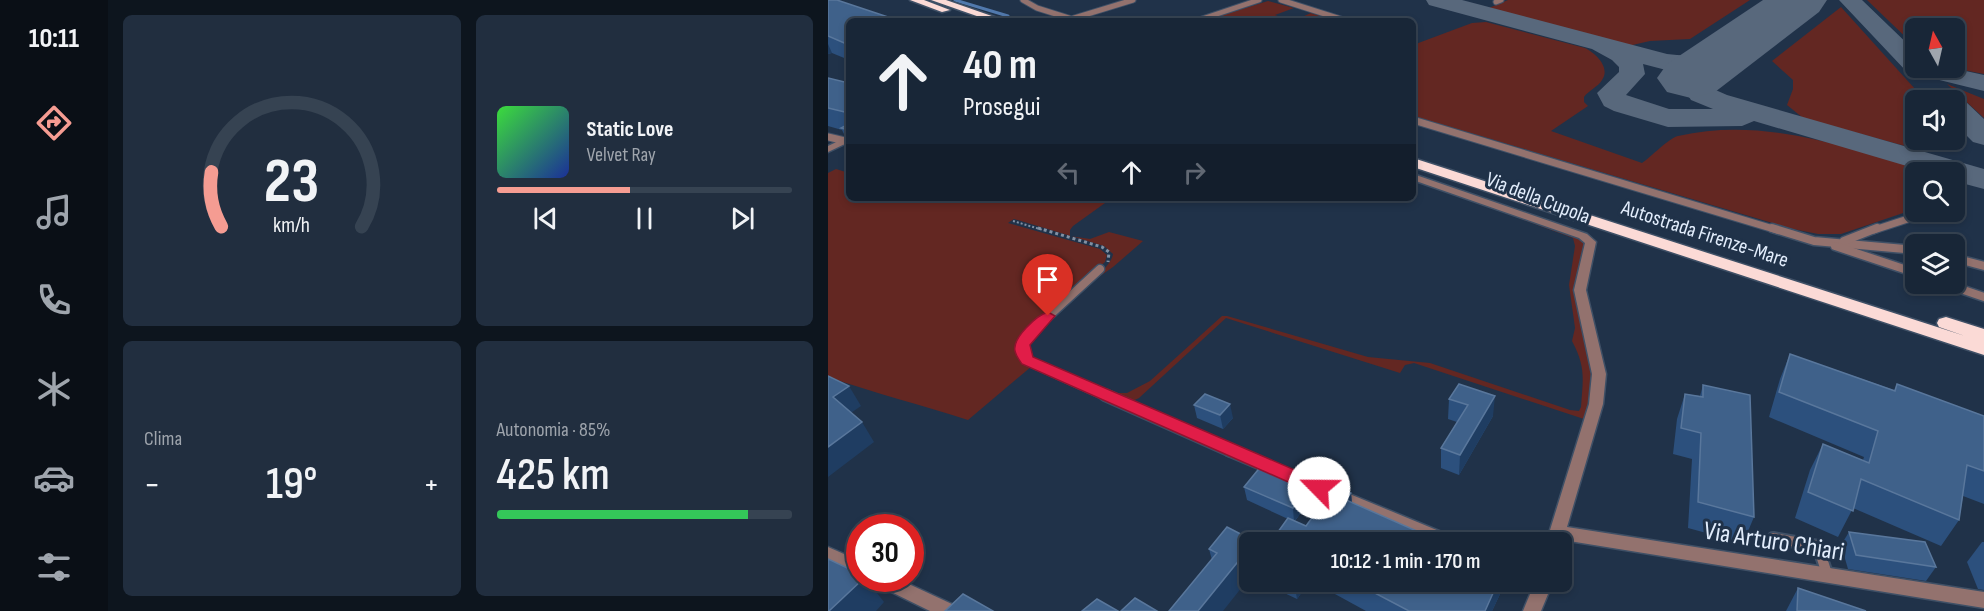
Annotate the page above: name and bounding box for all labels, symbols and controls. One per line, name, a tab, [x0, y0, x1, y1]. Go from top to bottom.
north arrow	[1905, 18, 1965, 78]
map controls	[1905, 18, 1965, 294]
text: 10:11	[29, 23, 79, 55]
text: 40 m	[963, 40, 1037, 91]
icon: ahead	[864, 42, 942, 120]
button: sound	[1905, 90, 1965, 150]
text: Prosegui	[963, 91, 1041, 123]
icon: directions	[33, 102, 75, 144]
text: Static Love	[587, 116, 673, 143]
text: Velvet Ray	[587, 143, 656, 167]
text: 23	[264, 146, 319, 221]
icon: left	[1052, 156, 1085, 189]
icon: ahead	[1115, 156, 1148, 189]
icon: right	[1178, 156, 1211, 189]
button: search	[1905, 162, 1965, 222]
street label: Via della Cupola	[1482, 167, 1594, 229]
icon: music	[33, 191, 75, 233]
street label: Autostrada Firenze-Mare	[1617, 195, 1792, 273]
icon: previous	[529, 202, 562, 235]
icon: pause	[628, 202, 661, 235]
icon: next	[726, 202, 759, 235]
text: km/h	[273, 214, 310, 239]
button: layers	[1905, 234, 1965, 294]
pin	[1022, 254, 1073, 316]
icon: arrive	[1031, 263, 1064, 296]
icon: phone	[33, 279, 75, 321]
icon: climate	[33, 368, 75, 410]
text: Autonomia · 85%	[497, 418, 610, 442]
text: Clima	[144, 427, 182, 451]
text: 425 km	[497, 448, 610, 503]
position arrow	[1287, 456, 1351, 520]
icon: car	[33, 457, 75, 499]
text: 19°	[266, 457, 317, 512]
text: −	[144, 465, 160, 505]
text: +	[423, 465, 439, 505]
speed limit sign: 30	[846, 514, 924, 592]
street label: Via Arturo Chiari	[1702, 516, 1846, 568]
icon: filters	[33, 546, 75, 588]
text: 10:12 · 1 min · 170 m	[1331, 548, 1480, 575]

